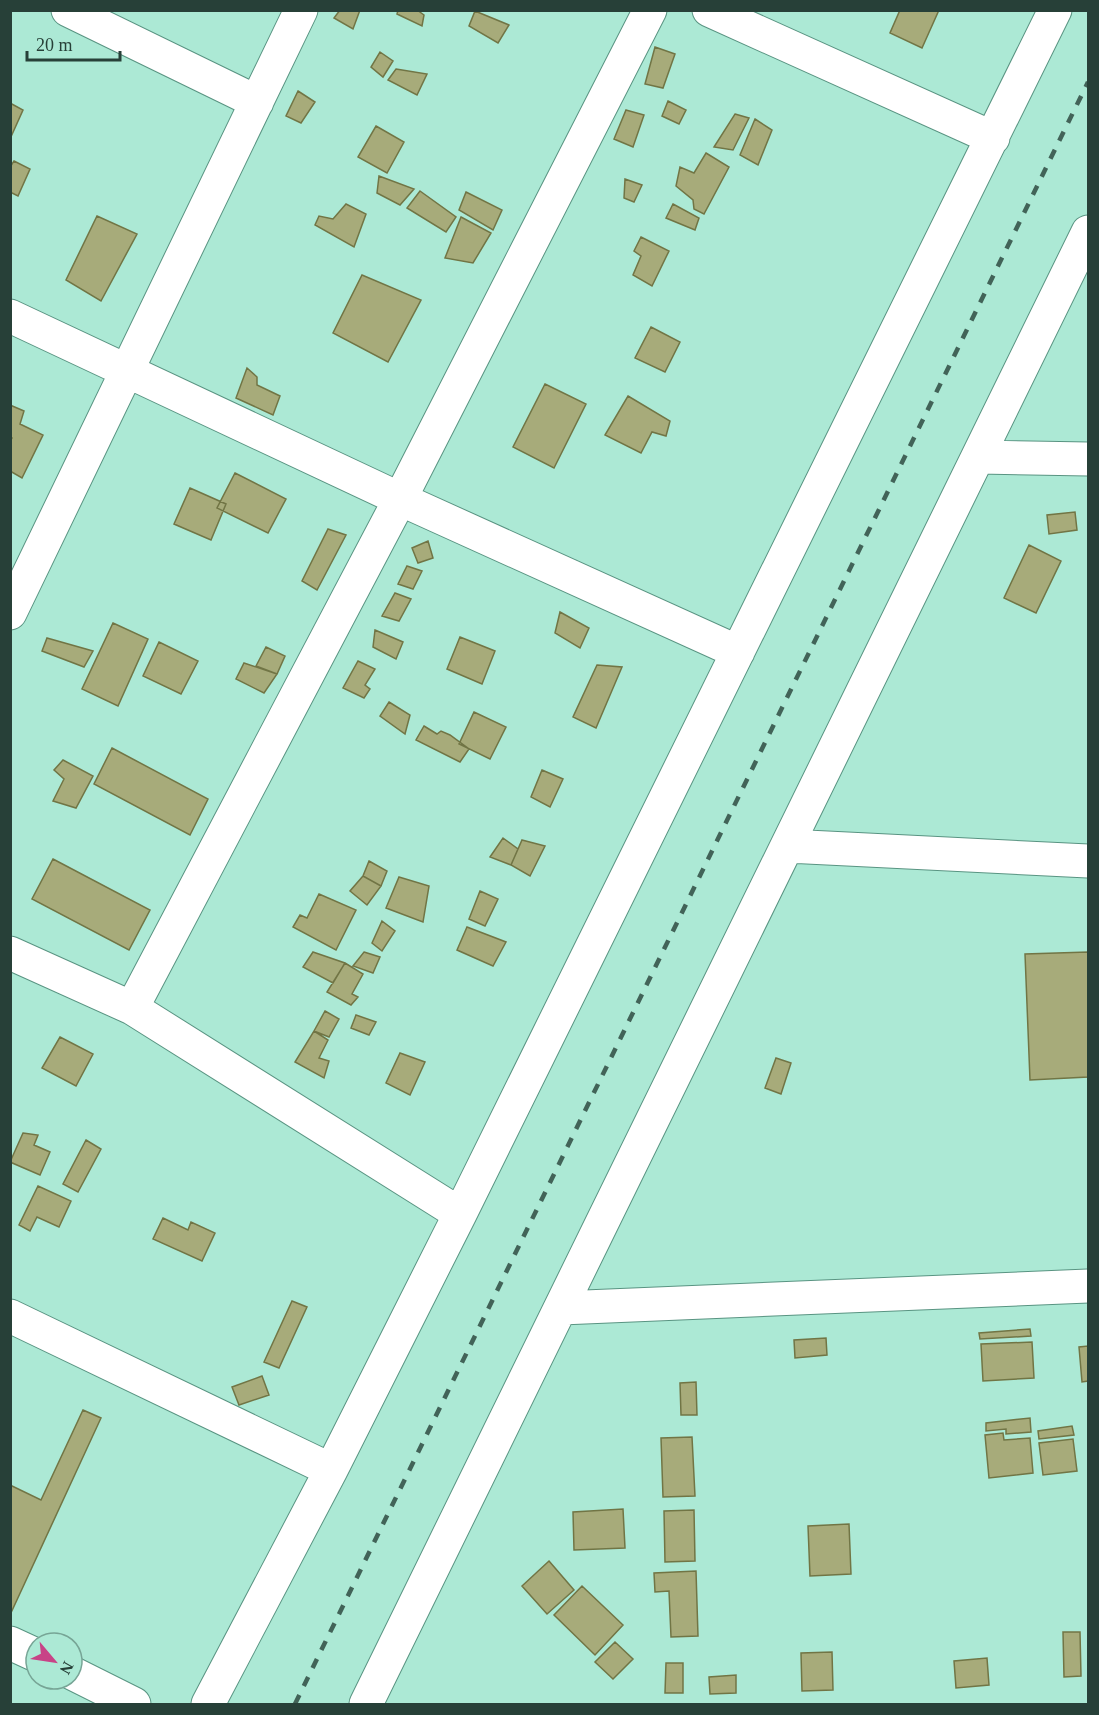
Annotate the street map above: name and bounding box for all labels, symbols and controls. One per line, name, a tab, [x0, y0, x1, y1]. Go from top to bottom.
scale bar	[27, 24, 120, 62]
text: 20 m	[36, 35, 73, 55]
north arrow	[24, 1631, 84, 1691]
text: N	[56, 1659, 77, 1678]

